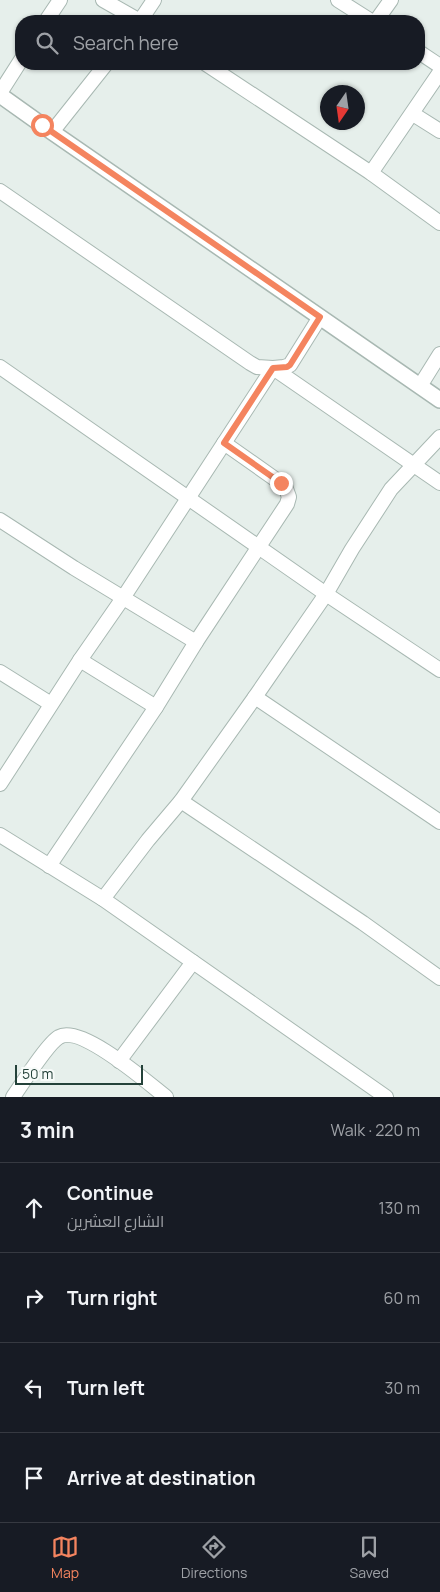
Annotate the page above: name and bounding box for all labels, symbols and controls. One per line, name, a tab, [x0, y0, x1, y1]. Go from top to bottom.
search box	[15, 15, 425, 70]
icon: search	[33, 29, 61, 57]
text: Search here	[73, 30, 179, 56]
north arrow	[320, 85, 365, 130]
route start	[31, 114, 54, 137]
route end	[270, 472, 293, 495]
scale bar	[15, 1062, 142, 1085]
text: 50 m	[22, 1064, 53, 1083]
text: 3 min	[20, 1116, 74, 1144]
text: Walk · 220 m	[330, 1119, 420, 1141]
text: Continue	[67, 1180, 153, 1206]
icon: ahead	[20, 1194, 48, 1222]
text: 130 m	[378, 1197, 420, 1219]
text: الشارع العشرين	[67, 1210, 164, 1232]
icon: right	[20, 1284, 48, 1312]
text: Turn right	[67, 1285, 157, 1311]
text: 60 m	[384, 1287, 420, 1309]
icon: left	[20, 1374, 48, 1402]
text: Turn left	[67, 1375, 145, 1401]
text: 30 m	[385, 1377, 420, 1399]
icon: arrive	[20, 1464, 48, 1492]
text: Arrive at destination	[67, 1465, 256, 1491]
tab: Map	[51, 1533, 79, 1582]
tab: Directions	[181, 1533, 247, 1582]
tab: Saved	[350, 1533, 389, 1582]

